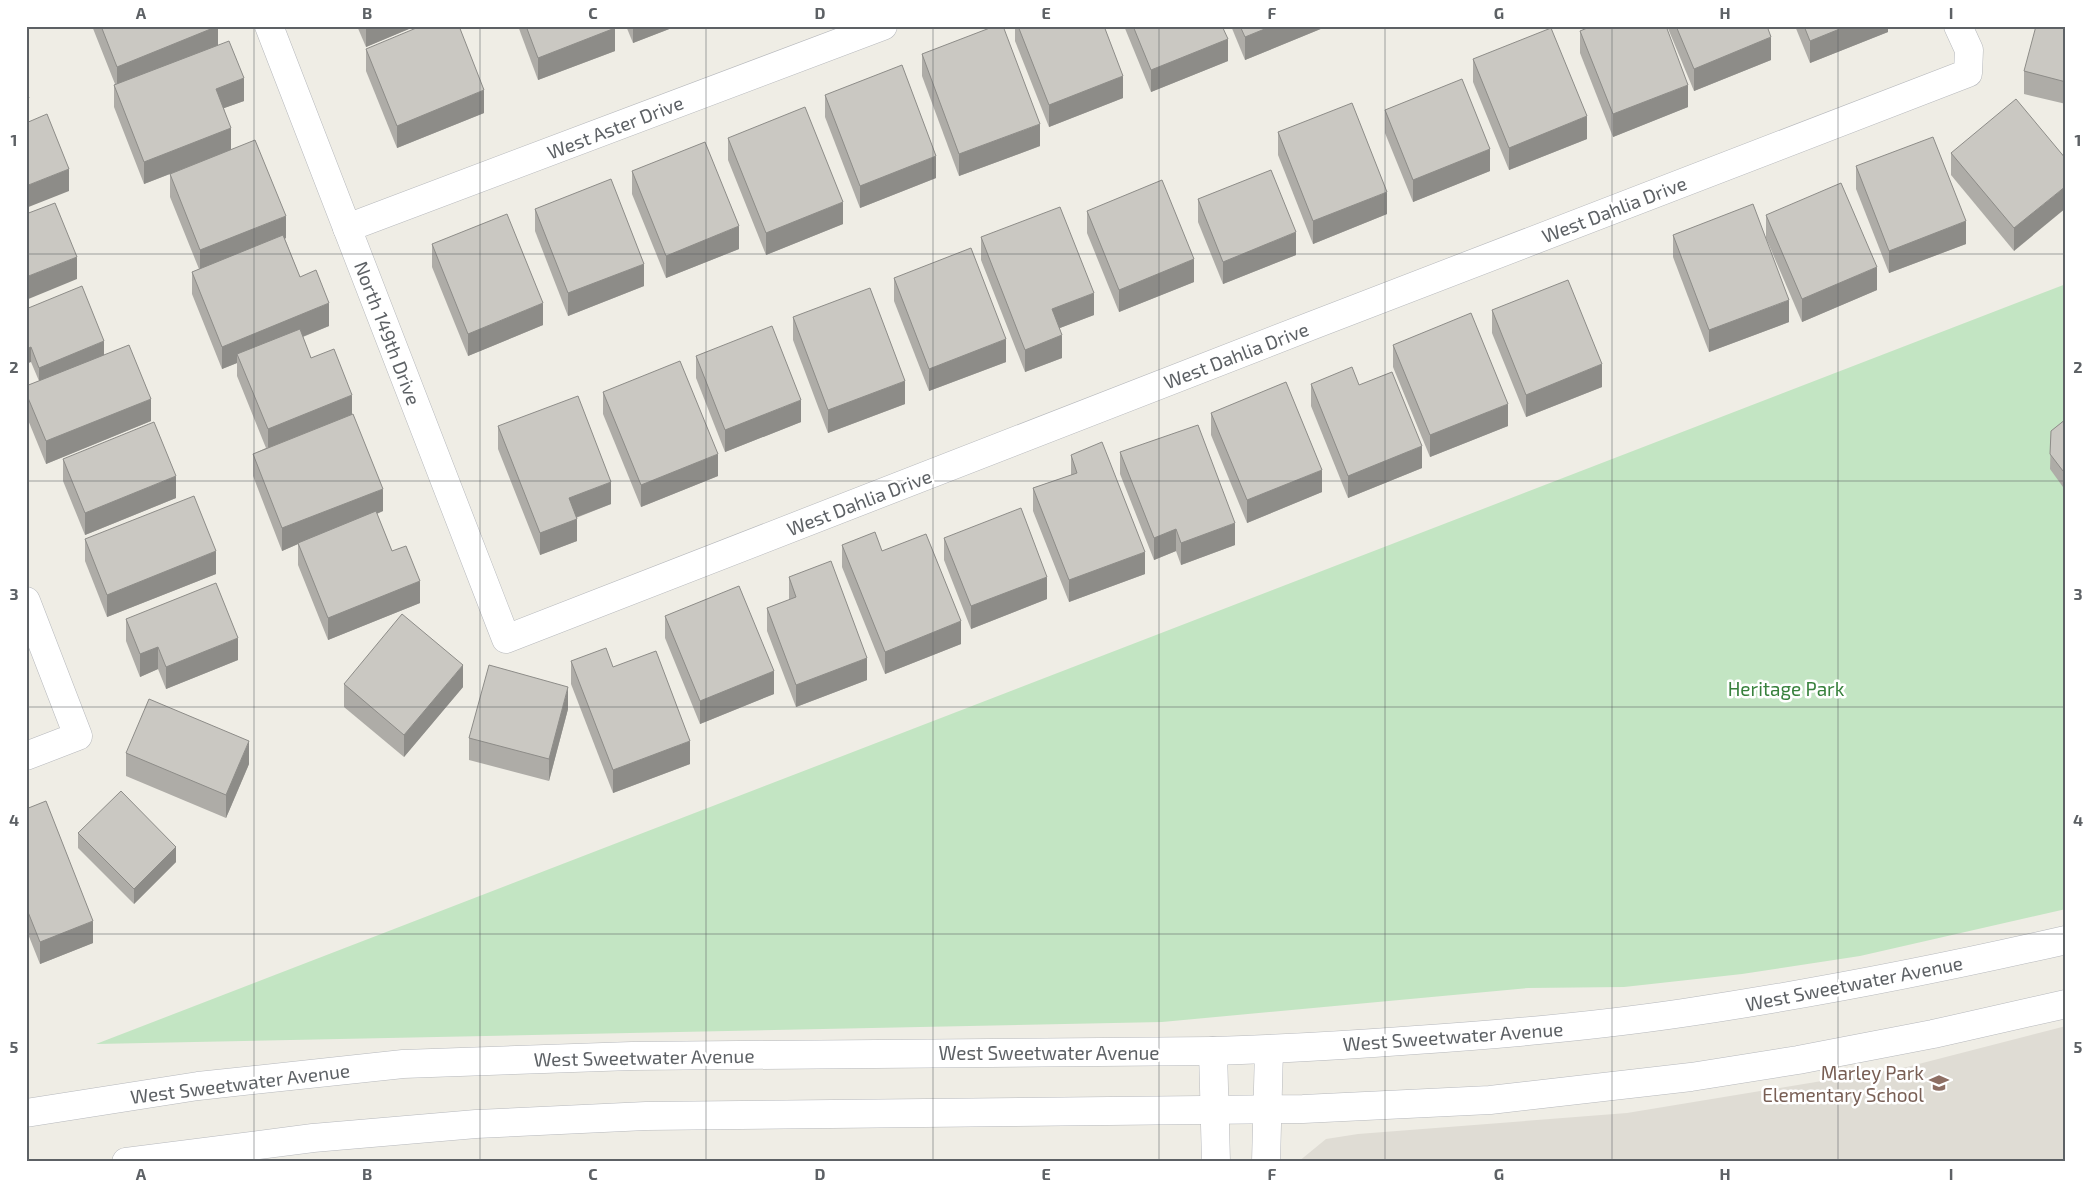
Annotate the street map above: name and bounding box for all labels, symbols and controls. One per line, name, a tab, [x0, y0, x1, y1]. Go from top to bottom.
text: A	[136, 3, 147, 22]
text: B	[362, 3, 372, 22]
text: C	[588, 3, 598, 22]
text: D	[815, 3, 826, 22]
text: E	[1041, 3, 1051, 22]
text: F	[1268, 3, 1277, 22]
text: G	[1494, 3, 1504, 22]
text: H	[1719, 3, 1731, 22]
text: I	[1949, 3, 1953, 22]
street label: West Aster Drive	[544, 90, 686, 164]
text: 1	[11, 130, 17, 149]
text: 1	[2075, 130, 2081, 149]
street label: West Dahlia Drive	[1538, 171, 1690, 247]
street label: North 149th Drive	[350, 258, 426, 408]
street label: West Dahlia Drive	[1160, 317, 1312, 393]
text: 2	[9, 357, 19, 376]
text: 2	[2073, 357, 2083, 376]
street label: West Dahlia Drive	[783, 464, 935, 540]
text: 3	[9, 584, 19, 603]
text: 3	[2073, 584, 2083, 603]
park label: Heritage Park	[1728, 677, 1845, 700]
text: 4	[9, 810, 19, 829]
text: 4	[2073, 810, 2083, 829]
street label: West Sweetwater Avenue	[1743, 951, 1965, 1015]
street label: West Sweetwater Avenue	[1342, 1017, 1564, 1055]
text: 5	[10, 1037, 19, 1056]
text: 5	[2074, 1037, 2083, 1056]
street label: West Sweetwater Avenue	[939, 1041, 1159, 1064]
street label: West Sweetwater Avenue	[533, 1044, 755, 1070]
street label: West Sweetwater Avenue	[129, 1058, 351, 1108]
place label: Marley Park Elementary School	[1762, 1061, 1924, 1106]
school or university icon: Marley Park Elementary School	[1928, 1072, 1950, 1094]
text: A	[136, 1164, 147, 1183]
text: B	[362, 1164, 372, 1183]
text: C	[588, 1164, 598, 1183]
text: D	[815, 1164, 826, 1183]
text: E	[1041, 1164, 1051, 1183]
text: F	[1268, 1164, 1277, 1183]
text: G	[1494, 1164, 1504, 1183]
text: H	[1719, 1164, 1731, 1183]
text: I	[1949, 1164, 1953, 1183]

